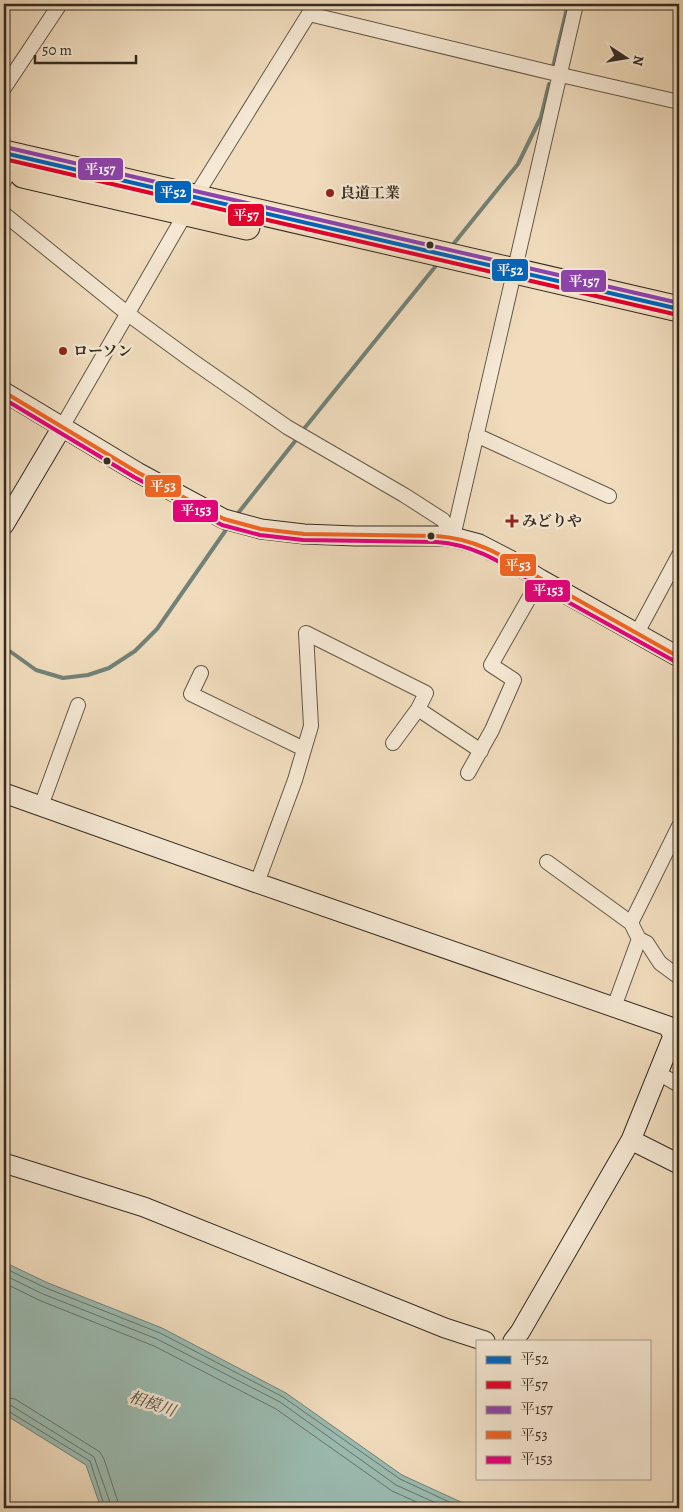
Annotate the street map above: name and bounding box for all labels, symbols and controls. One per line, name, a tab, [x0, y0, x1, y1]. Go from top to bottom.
scale bar	[35, 32, 136, 64]
north arrow	[600, 32, 650, 82]
text: 50 m	[42, 40, 72, 60]
text: N	[628, 54, 649, 68]
line badge: 平157	[77, 157, 124, 181]
text: 平157	[85, 160, 116, 179]
line badge: 平52	[154, 180, 192, 204]
text: 平52	[160, 183, 187, 202]
place label: 良道工業	[340, 183, 400, 203]
marker: 良道工業	[324, 187, 336, 199]
line badge: 平57	[227, 203, 265, 227]
text: 平57	[233, 206, 259, 225]
unlabelled marker	[425, 240, 435, 250]
line badge: 平52	[491, 258, 529, 282]
text: 平52	[497, 261, 524, 280]
line badge: 平157	[560, 269, 607, 293]
text: 平157	[569, 272, 600, 291]
place label: ローソン	[73, 341, 132, 361]
marker: ローソン	[57, 345, 69, 357]
unlabelled marker	[102, 456, 112, 466]
line badge: 平53	[144, 474, 182, 498]
text: 平53	[150, 477, 176, 496]
line badge: 平153	[172, 499, 219, 523]
text: 平153	[180, 501, 212, 520]
place label: みどりや	[522, 511, 582, 531]
marker: みどりや	[506, 515, 518, 527]
unlabelled marker	[426, 531, 436, 541]
line badge: 平53	[499, 553, 537, 577]
text: 平53	[505, 556, 531, 575]
line badge: 平153	[524, 579, 571, 603]
text: 平153	[532, 581, 564, 600]
legend	[476, 1340, 650, 1480]
text: 平52	[520, 1349, 549, 1369]
text: 平57	[520, 1375, 548, 1395]
water label: 相模川	[126, 1386, 180, 1423]
text: 平157	[520, 1399, 554, 1419]
text: 平53	[520, 1425, 548, 1445]
text: 平153	[520, 1449, 553, 1469]

